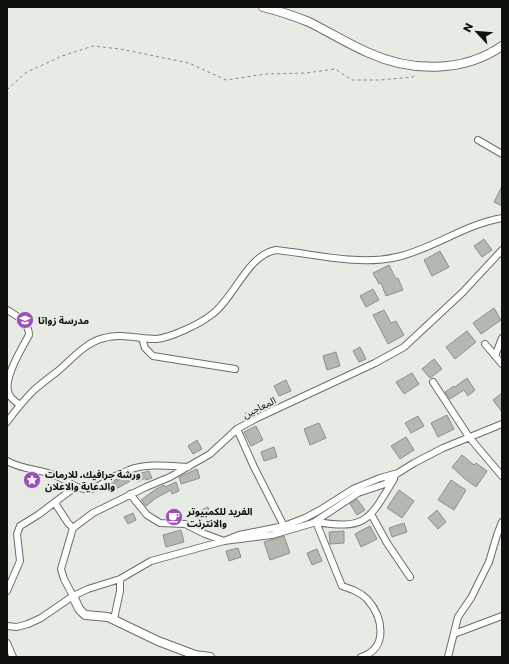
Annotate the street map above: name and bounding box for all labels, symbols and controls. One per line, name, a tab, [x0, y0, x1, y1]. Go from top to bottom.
north arrow	[457, 12, 497, 52]
text: N	[459, 20, 477, 35]
school or university icon: مدرسة زواتا	[15, 310, 35, 330]
place label: مدرسة زواتا	[38, 313, 89, 328]
street label: المعاجين	[240, 393, 279, 422]
place label: ورشة جرافيك. للارمات والدعاية والاعلان	[45, 467, 141, 494]
place icon: ورشة جرافيك. للارمات والدعاية والاعلان	[22, 470, 42, 490]
place label: الفريد للكمبيوتر والانترنت	[186, 504, 253, 531]
cafe icon: الفريد للكمبيوتر والانترنت	[164, 507, 184, 527]

